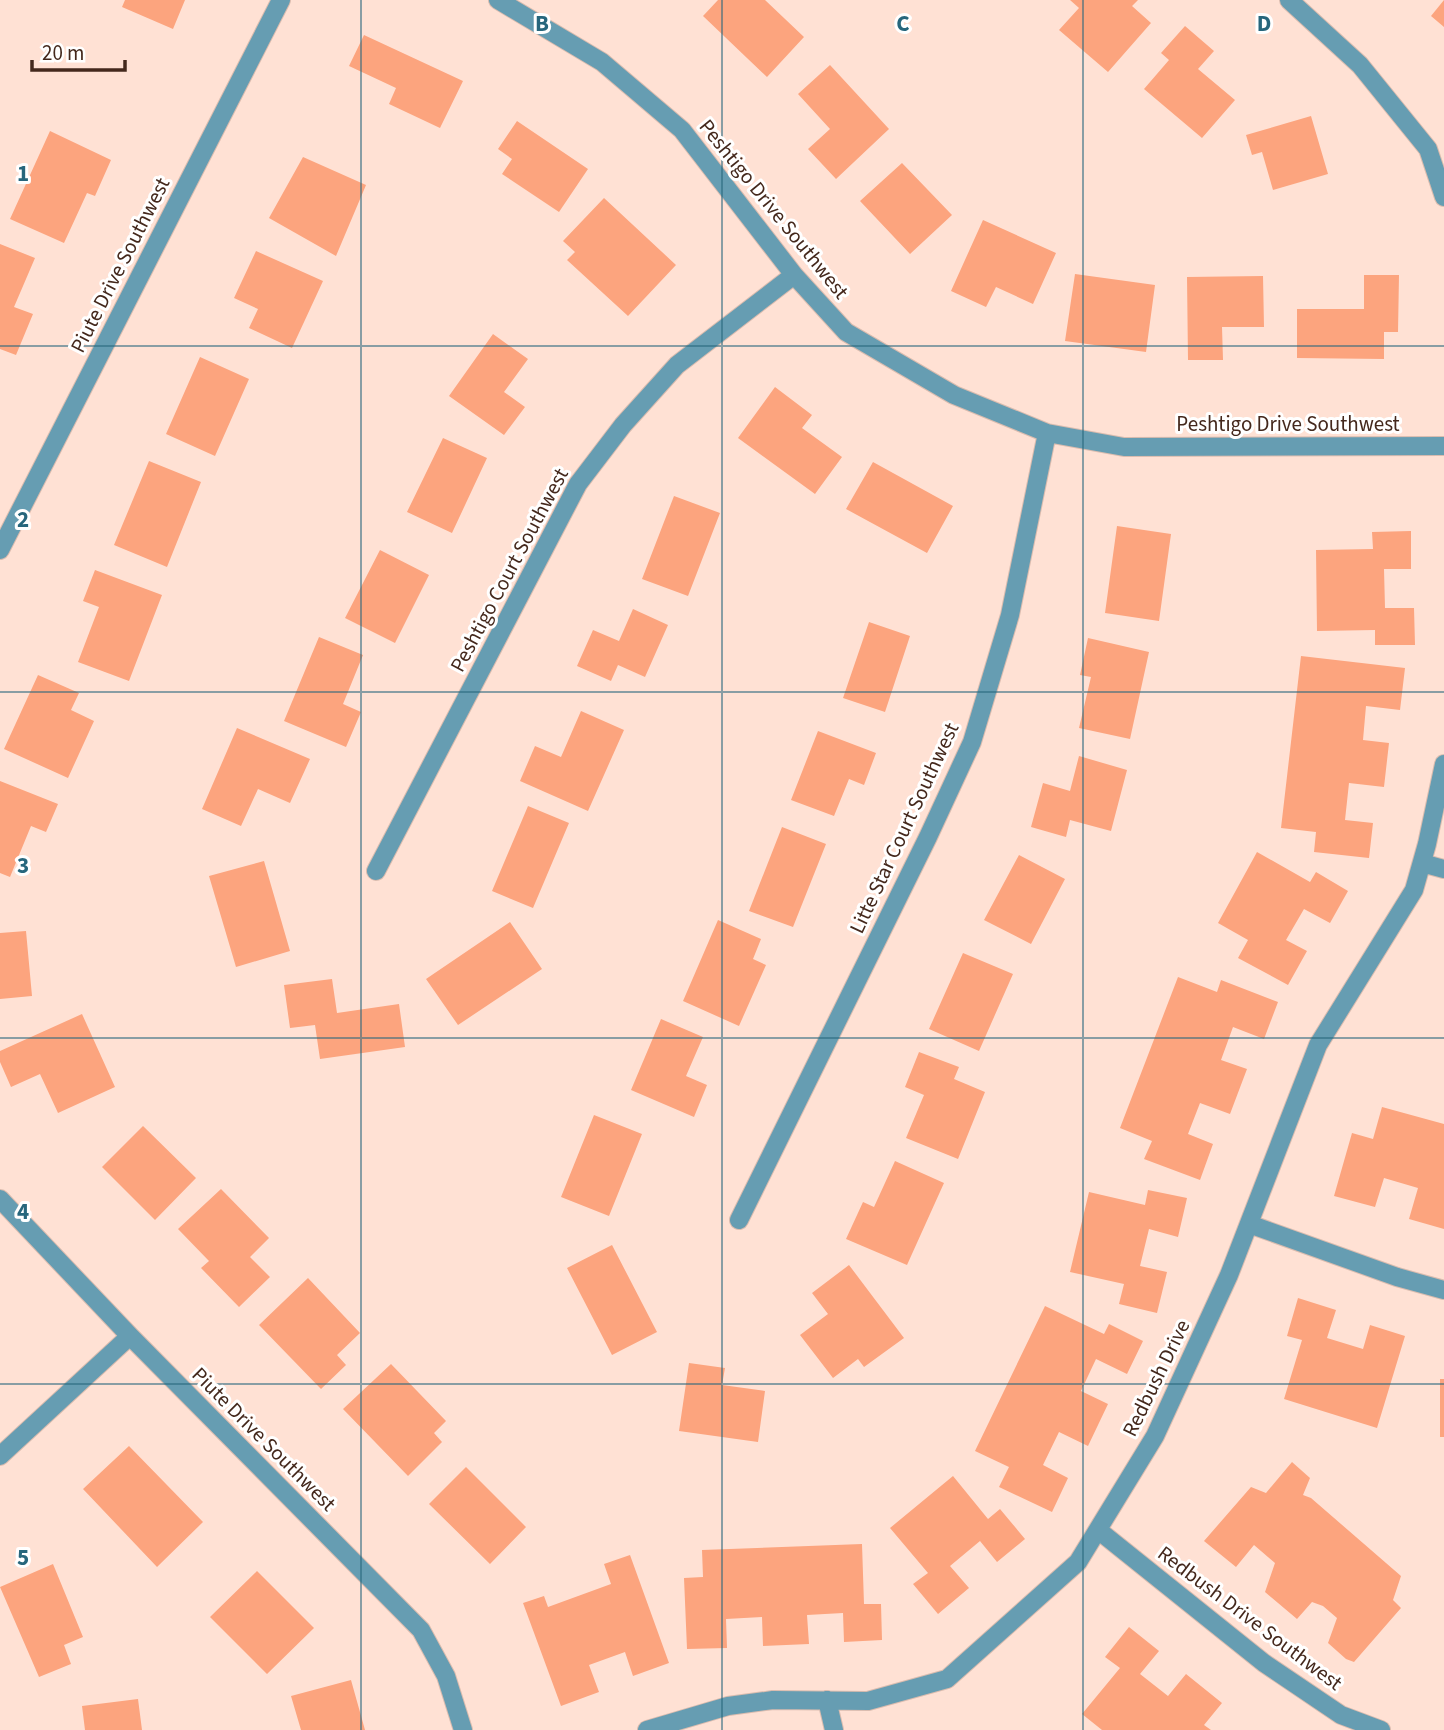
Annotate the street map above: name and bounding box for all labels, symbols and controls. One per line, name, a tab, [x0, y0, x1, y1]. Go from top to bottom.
text: B	[535, 7, 549, 40]
text: C	[896, 7, 910, 40]
text: D	[1257, 7, 1271, 40]
scale bar	[32, 28, 124, 72]
text: 20 m	[42, 38, 84, 68]
street label: Peshtigo Drive Southwest	[692, 113, 856, 305]
text: 1	[17, 157, 29, 190]
street label: Piute Drive Southwest	[63, 172, 177, 358]
street label: Peshtigo Drive Southwest	[1176, 409, 1400, 439]
street label: Peshtigo Court Southwest	[442, 463, 576, 677]
text: 2	[17, 503, 29, 536]
street label: Litte Star Court Southwest	[842, 718, 966, 938]
text: 3	[17, 849, 29, 882]
text: 4	[17, 1195, 29, 1228]
street label: Redbush Drive	[1115, 1314, 1197, 1442]
street label: Piute Drive Southwest	[185, 1360, 343, 1518]
street label: Redbush Drive Southwest	[1151, 1538, 1349, 1698]
text: 5	[17, 1541, 29, 1574]

